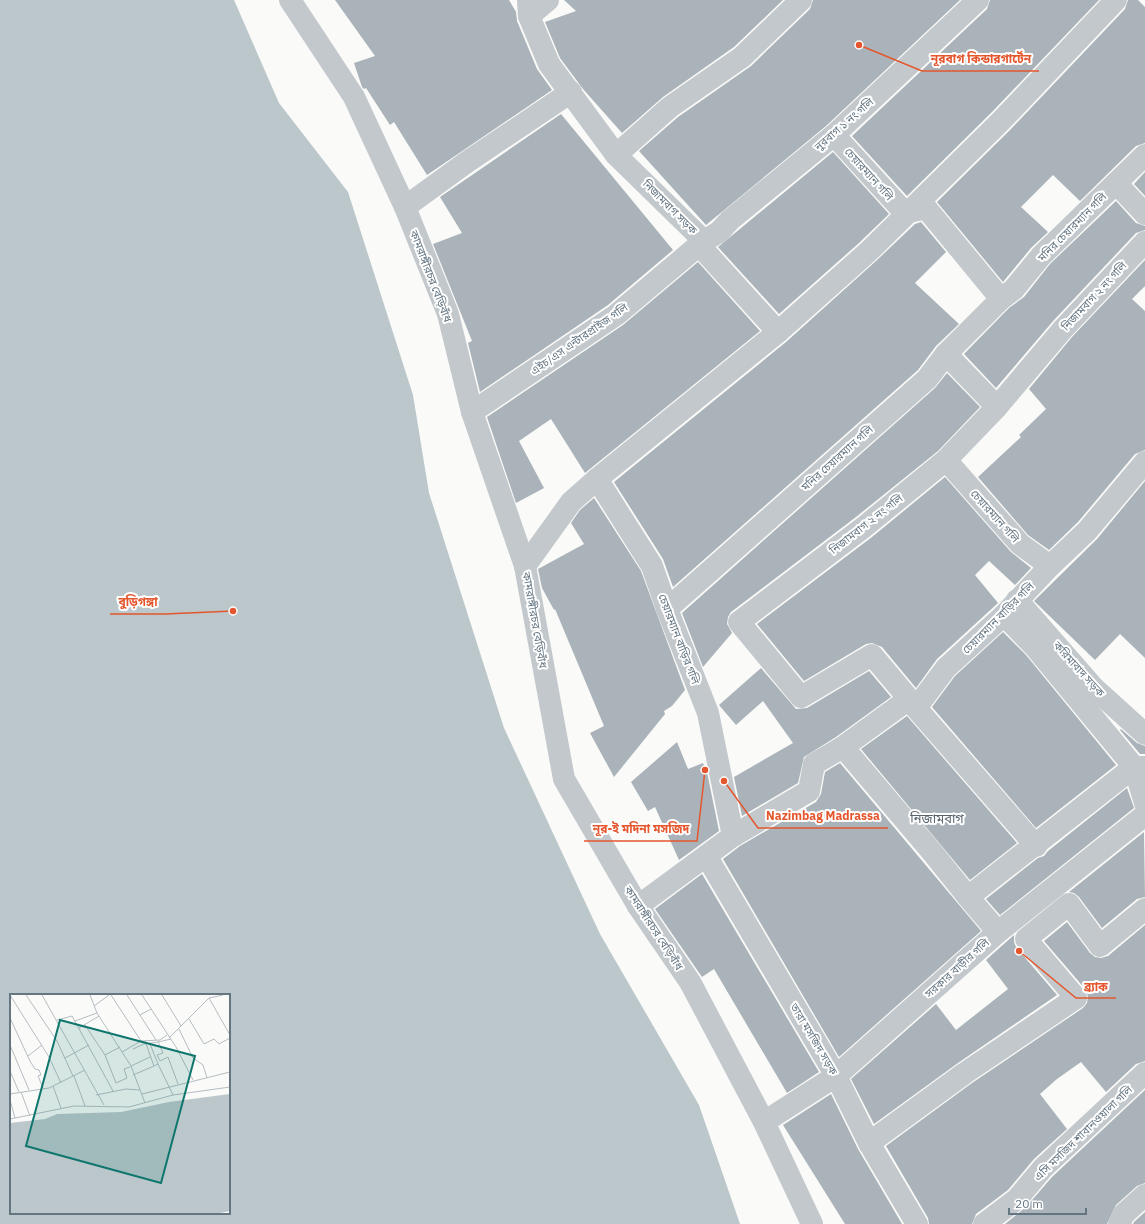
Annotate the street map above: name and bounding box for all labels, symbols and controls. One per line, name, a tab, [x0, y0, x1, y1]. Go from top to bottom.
callout: নূরবাগ কিন্ডারগার্টেন	[922, 47, 1039, 71]
text: নূরবাগ কিন্ডারগার্টেন	[930, 50, 1032, 67]
street label: নুরবাগ ১ নং গলি	[811, 94, 877, 154]
street label: চেয়ারম্যান গলি	[842, 145, 897, 204]
street label: নিজামবাগ সড়ক	[639, 176, 700, 237]
street label: মনির চেয়ারম্যান গলি	[1034, 189, 1110, 265]
street label: কামরাঙ্গীরচর বেড়িবাঁধ	[407, 227, 455, 324]
street label: নিজামবাগ ২ নং গলি	[1058, 258, 1130, 334]
street label: এইচ/এস এন্টারপ্রাইজ গলি	[528, 300, 631, 378]
street label: মনির চেয়ারম্যান গলি	[798, 422, 876, 495]
street label: চেয়ারম্যান গলি	[968, 487, 1023, 546]
street label: নিজামবাগ ২ নং গলি	[826, 490, 906, 558]
street label: কামরাঙ্গীরচর বেড়িবাঁধ	[519, 570, 550, 670]
street label: চেয়ারম্যান বাড়ির গলি	[959, 579, 1037, 657]
callout: বুড়িগঙ্গা	[110, 590, 165, 614]
street label: চেয়ারম্যান বাড়ির গলি	[655, 592, 703, 687]
text: বুড়িগঙ্গা	[117, 594, 158, 610]
street label: করিমাবাদ সড়ক	[1050, 638, 1108, 700]
callout: Nazimbag Madrassa	[758, 804, 888, 828]
text: Nazimbag Madrassa	[766, 808, 880, 823]
district label: নিজামবাগ	[909, 810, 964, 827]
callout: নূর-ই মদিনা মসজিদ	[584, 817, 697, 841]
text: নূর-ই মদিনা মসজিদ	[592, 821, 689, 837]
street label: কামরাঙ্গীরচর বেড়িবাঁধ	[621, 882, 687, 973]
street label: সরকার বাড়ীর গলি	[921, 935, 993, 1001]
callout: ব্র্যাক	[1076, 974, 1116, 998]
text: ব্র্যাক	[1083, 979, 1108, 994]
inset map	[10, 994, 230, 1214]
street label: তারা মসজিদ সড়ক	[787, 1000, 841, 1077]
street label: এসি মসজিদ শাবানওয়ালা গলি	[1031, 1082, 1136, 1184]
scale bar	[1009, 1190, 1086, 1216]
text: 20 m	[1015, 1196, 1043, 1211]

